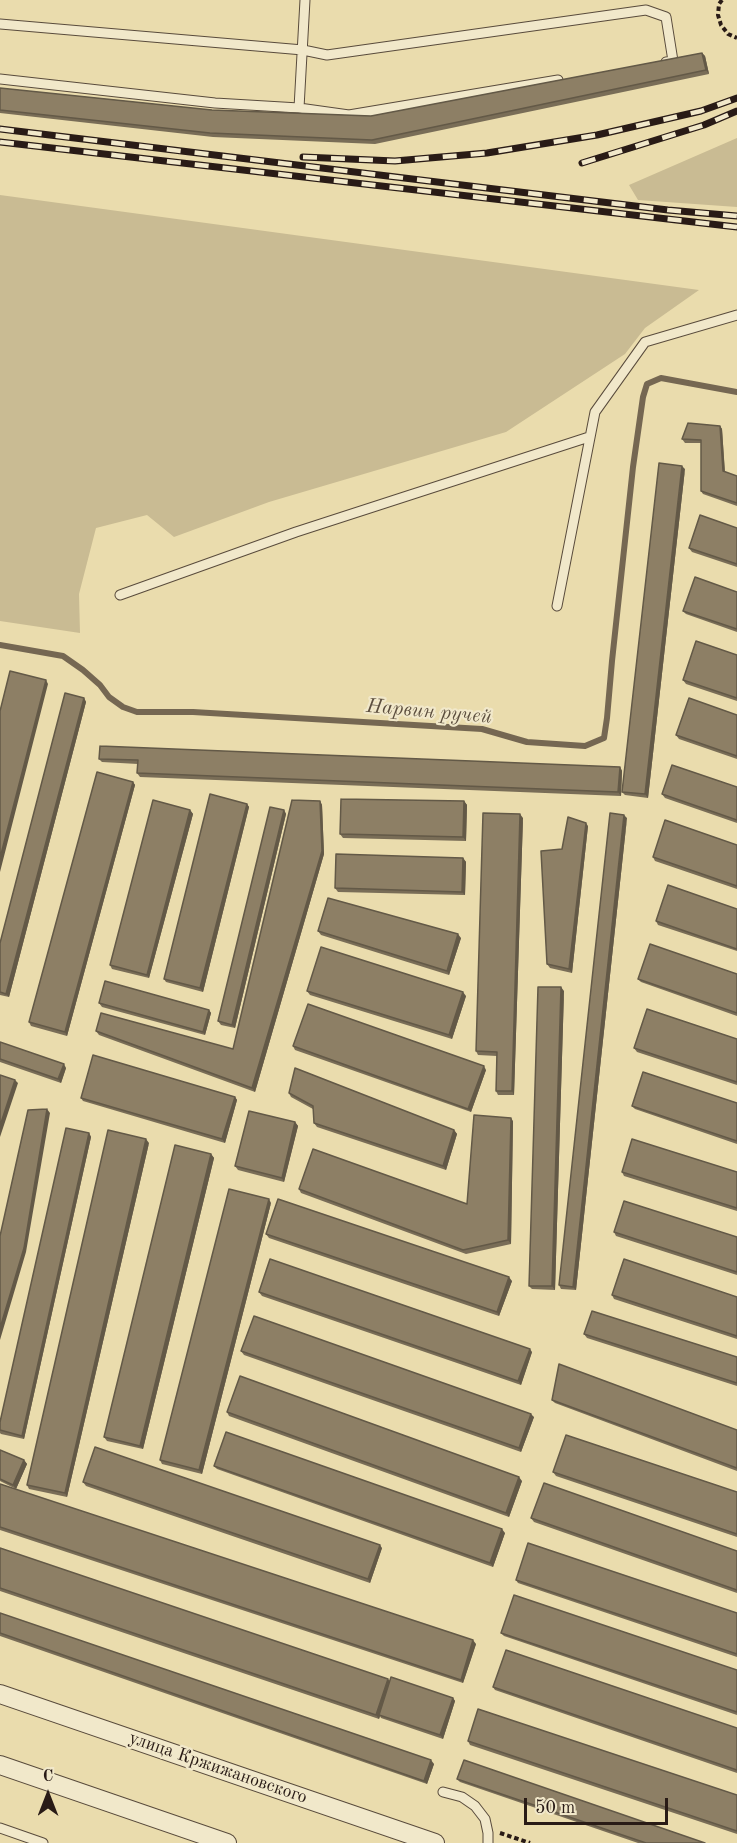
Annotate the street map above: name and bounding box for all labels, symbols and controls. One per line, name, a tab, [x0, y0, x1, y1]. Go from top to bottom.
water label: Нарвин ручей	[365, 695, 493, 729]
street label: улица Кржижановского	[126, 1727, 310, 1809]
north arrow	[18, 1765, 78, 1825]
text: С	[43, 1769, 53, 1785]
scale bar	[527, 1786, 671, 1824]
text: 50 m	[535, 1799, 575, 1817]

